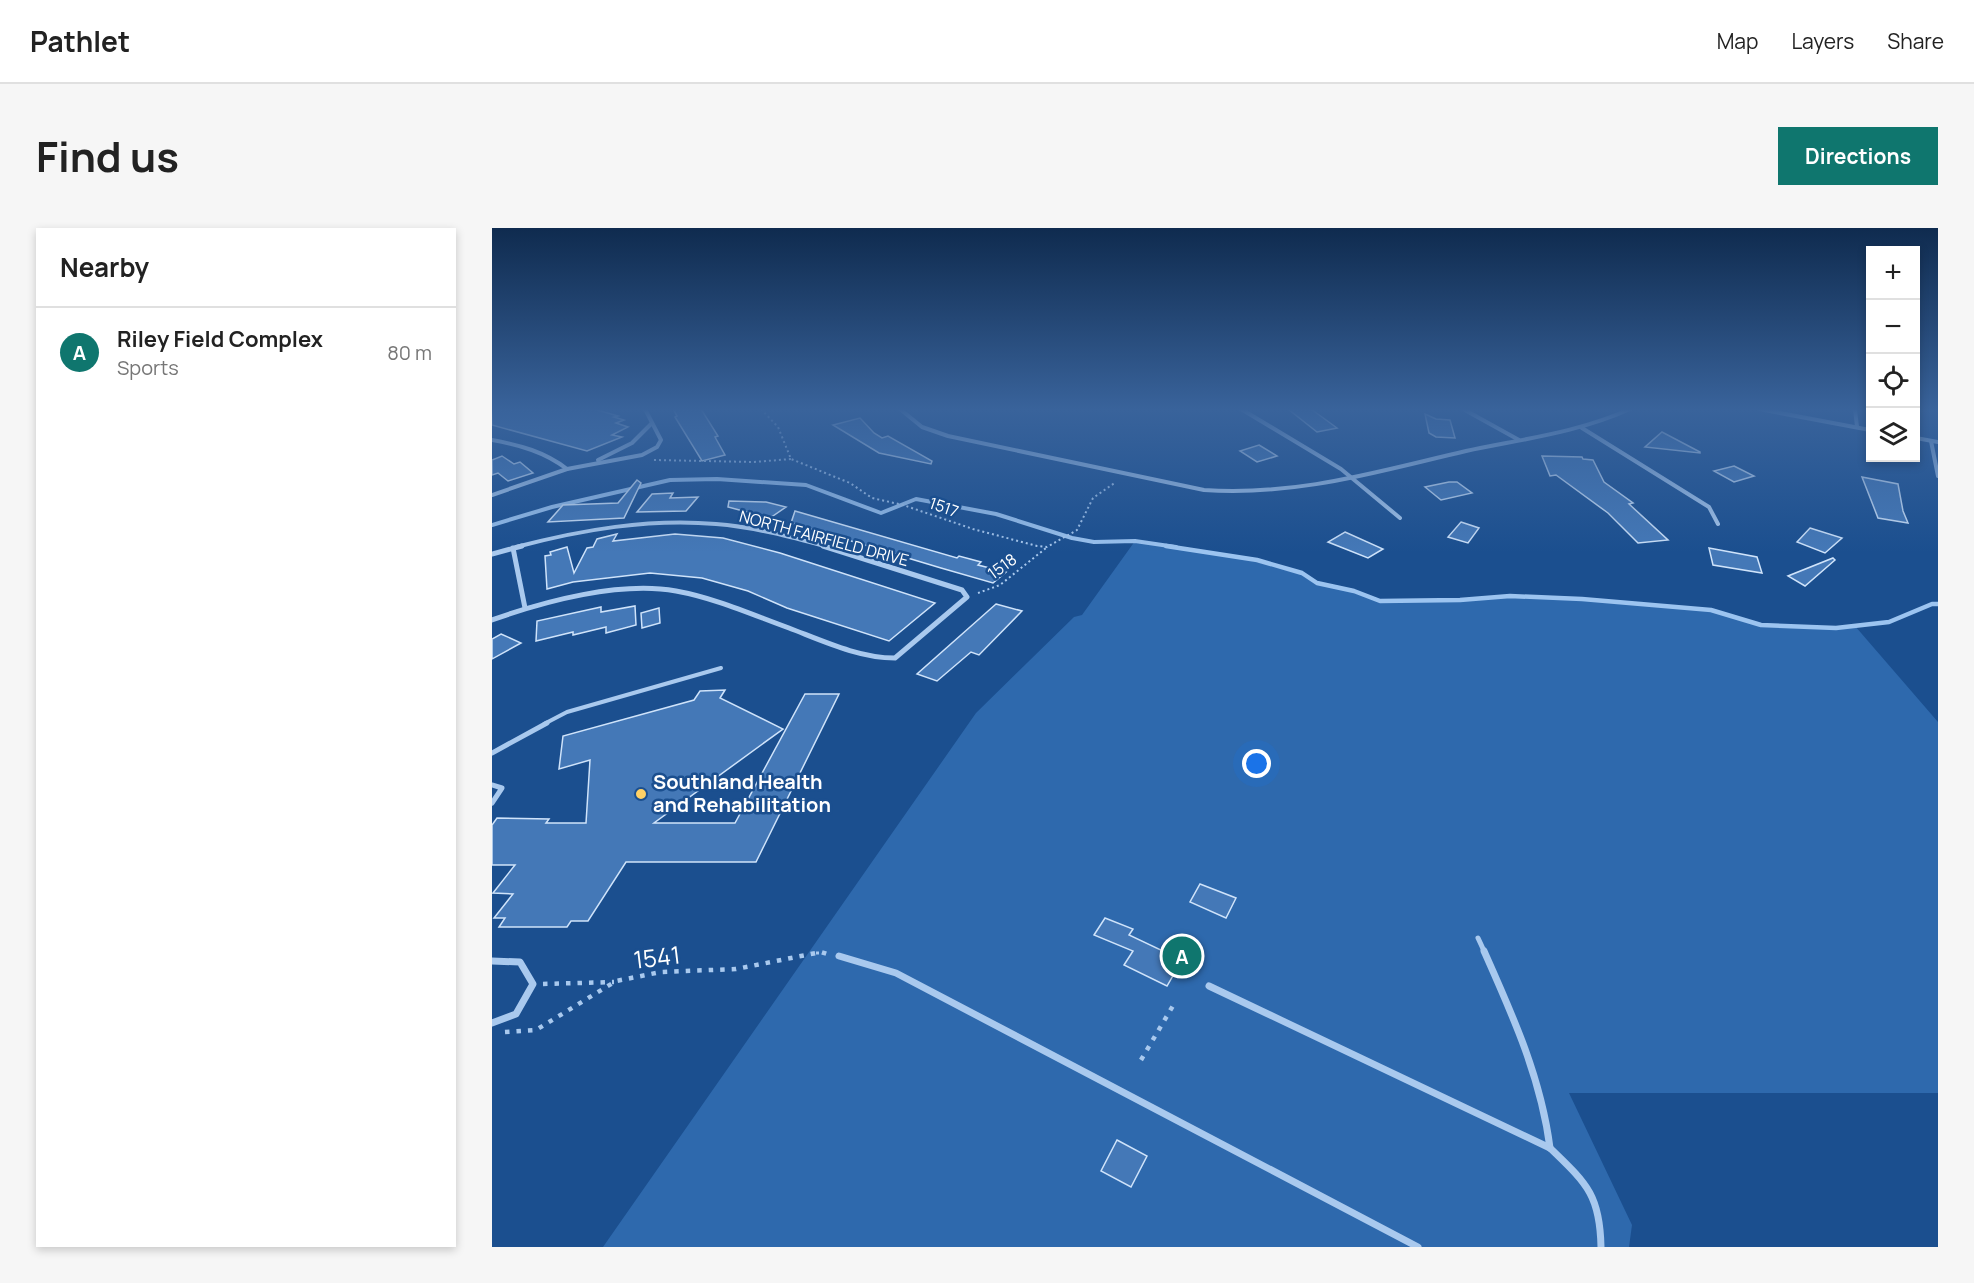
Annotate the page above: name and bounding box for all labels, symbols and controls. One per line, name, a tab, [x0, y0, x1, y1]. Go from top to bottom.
text: Pathlet	[30, 22, 130, 60]
text: Map	[1717, 27, 1758, 55]
text: Layers	[1791, 27, 1854, 55]
text: Share	[1887, 27, 1944, 55]
text: Find us	[36, 127, 179, 185]
button: Directions	[1778, 127, 1938, 185]
map controls	[1866, 246, 1920, 462]
button: +	[1866, 246, 1920, 300]
text: Nearby	[60, 249, 149, 285]
button: −	[1866, 300, 1920, 354]
text: Riley Field Complex	[117, 324, 323, 354]
text: A	[73, 339, 86, 366]
text: 80 m	[387, 339, 432, 366]
text: Sports	[117, 354, 179, 381]
button: locate	[1866, 354, 1920, 408]
button: layers	[1866, 408, 1920, 462]
street label: 1517	[926, 492, 962, 522]
street label: NORTH FAIRFIELD DRIVE	[737, 505, 911, 571]
street label: 1518	[983, 548, 1021, 584]
your location	[1242, 749, 1271, 778]
place label: Southland Health and Rehabilitation	[653, 768, 831, 818]
marker: Southland Health and Rehabilitation	[634, 787, 648, 801]
pin: A	[1162, 934, 1202, 978]
street label: 1541	[632, 937, 682, 976]

